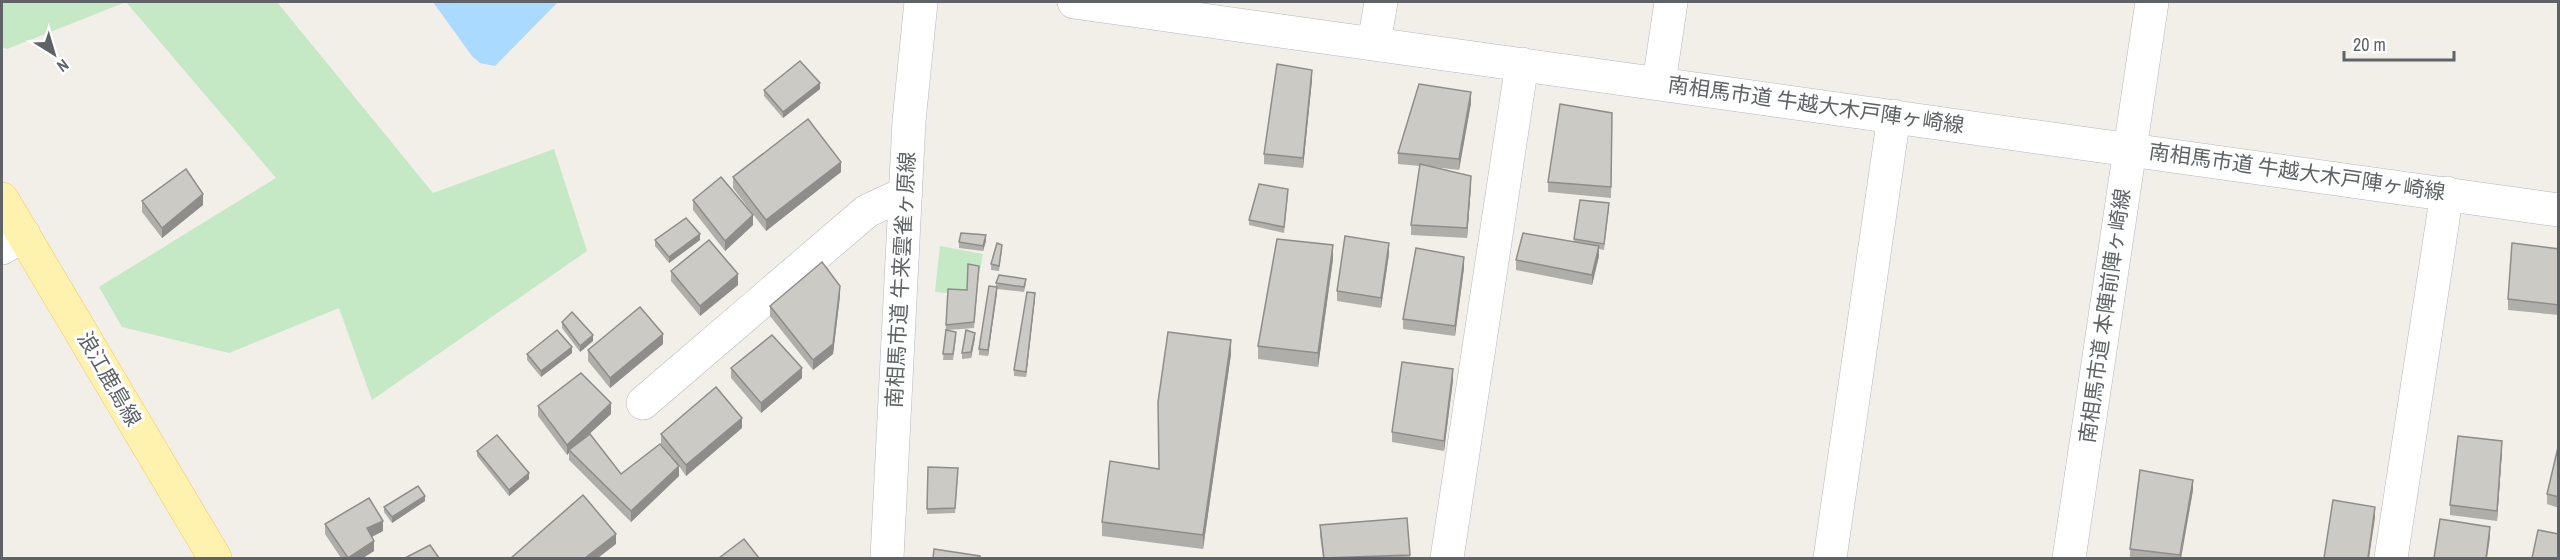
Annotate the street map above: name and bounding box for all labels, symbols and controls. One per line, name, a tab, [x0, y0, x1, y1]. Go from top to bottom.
north arrow	[24, 24, 84, 84]
scale bar	[2344, 24, 2454, 62]
text: 20 m	[2353, 32, 2386, 57]
text: N	[53, 54, 73, 78]
street label: 南相馬市道 牛越大木戸陣ヶ崎線	[1666, 69, 1966, 140]
street label: 南相馬市道 牛越大木戸陣ヶ崎線	[2147, 136, 2447, 207]
street label: 南相馬市道 牛来雲雀ヶ原線	[879, 151, 922, 409]
street label: 南相馬市道 本陣前陣ヶ崎線	[2072, 187, 2137, 445]
street label: 浪江鹿島線	[71, 326, 148, 431]

